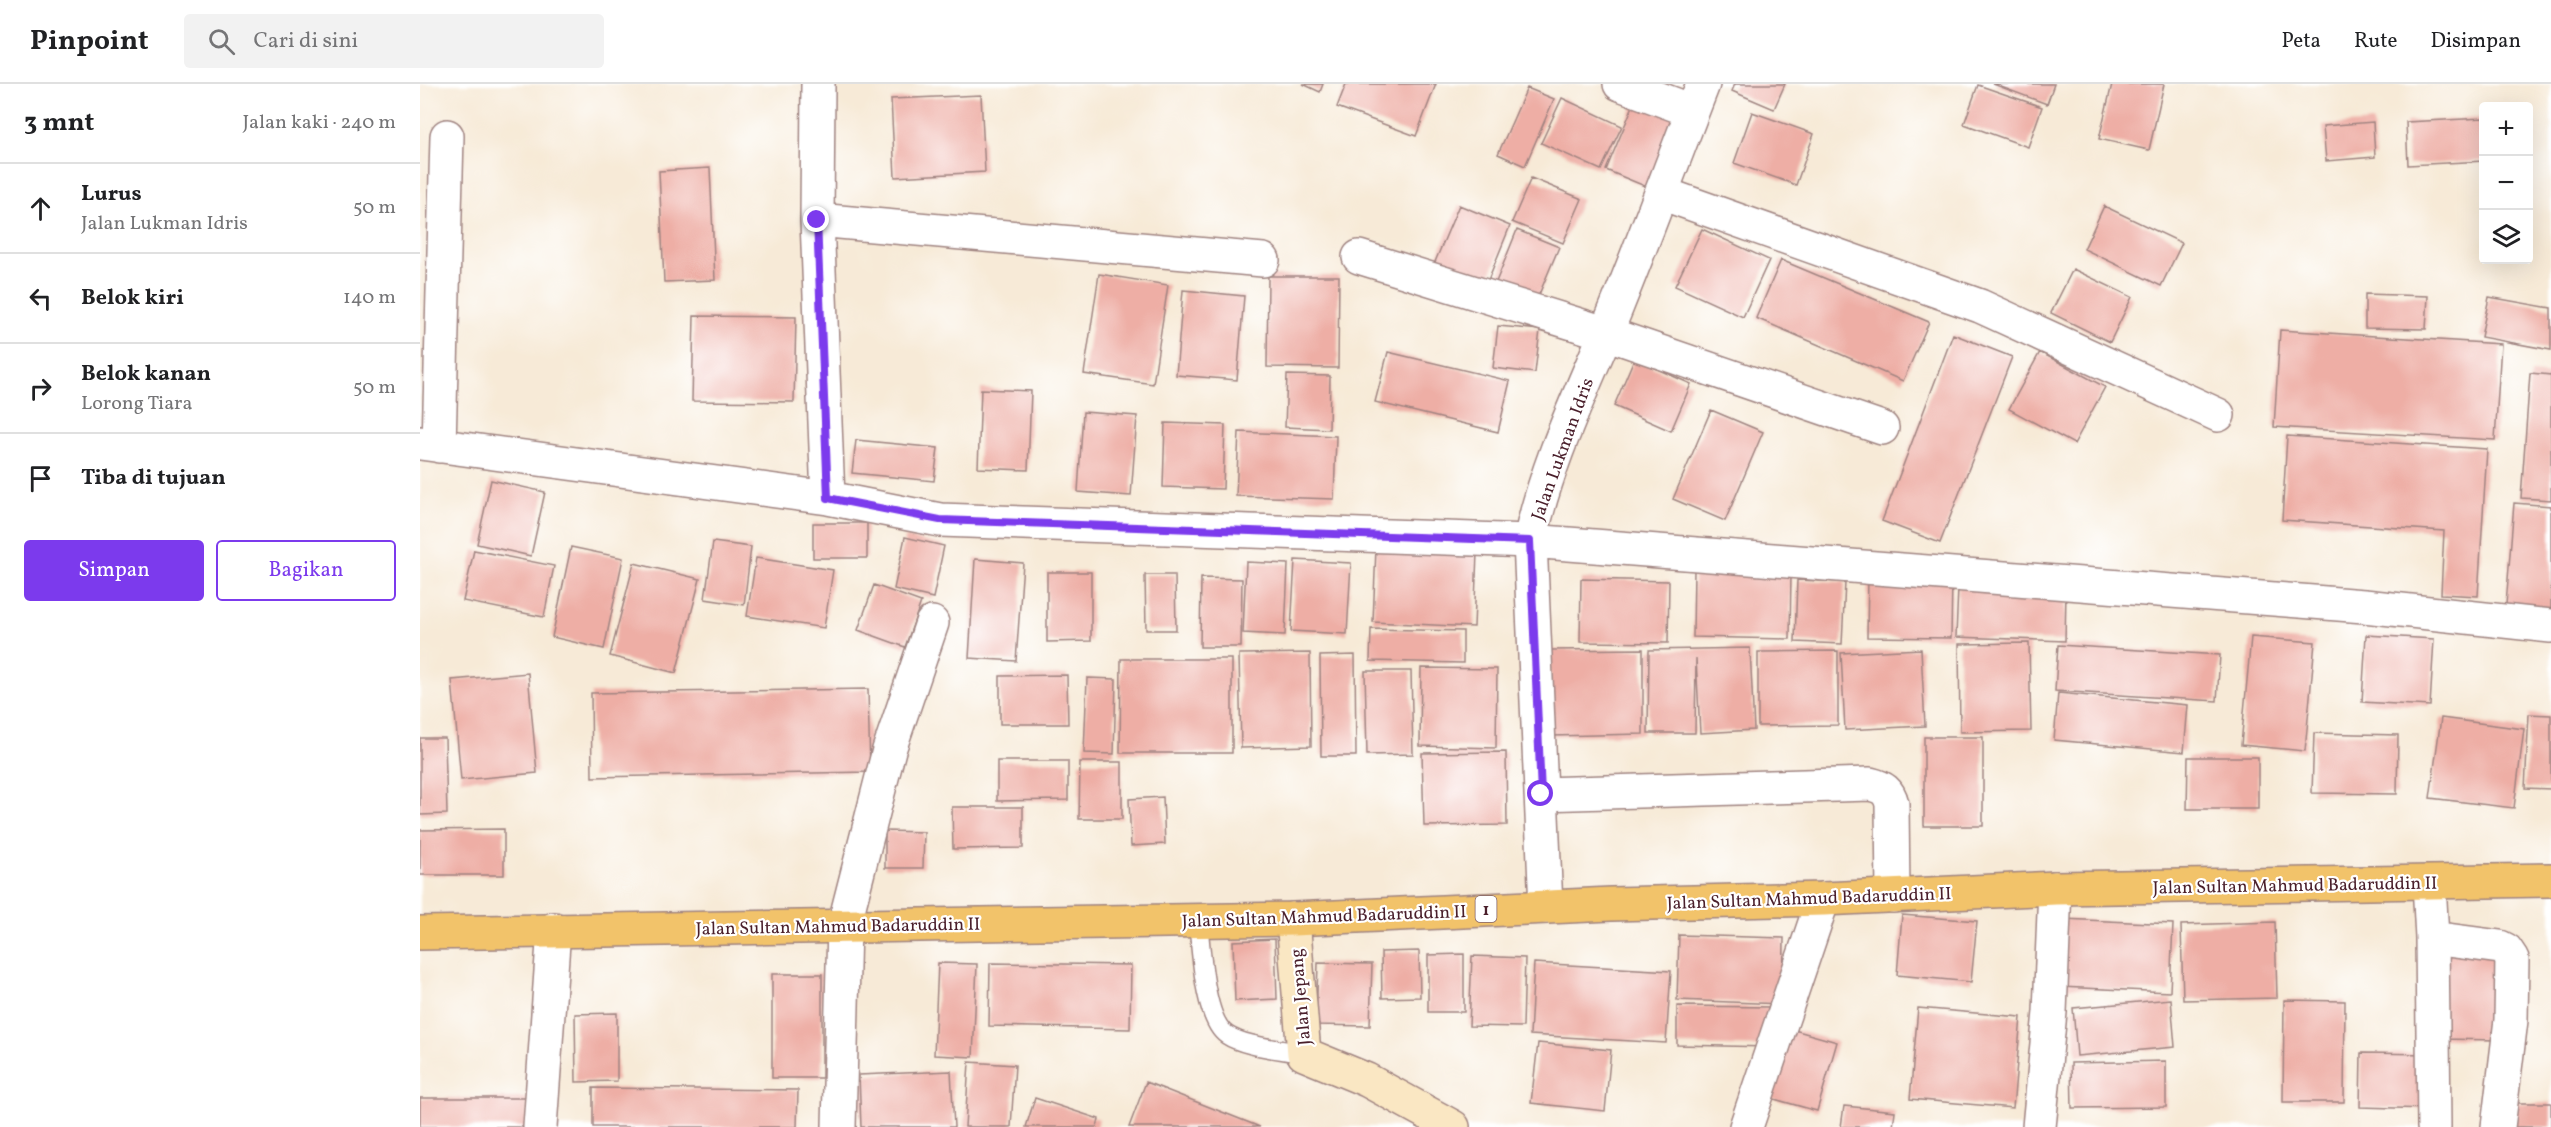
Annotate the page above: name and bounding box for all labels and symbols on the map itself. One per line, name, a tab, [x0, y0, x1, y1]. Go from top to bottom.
route end	[803, 206, 829, 232]
street label: Jalan Lukman Idris	[1526, 375, 1601, 524]
route start	[1527, 780, 1553, 806]
street label: Jalan Sultan Mahmud Badaruddin II	[2152, 872, 2438, 901]
street label: Jalan Sultan Mahmud Badaruddin II	[1666, 882, 1952, 917]
road number: 1	[1476, 896, 1496, 922]
street label: Jalan Sultan Mahmud Badaruddin II	[1181, 900, 1467, 935]
street label: Jalan Sultan Mahmud Badaruddin II	[695, 913, 981, 942]
street label: Jalan Jepang	[1285, 947, 1318, 1046]

